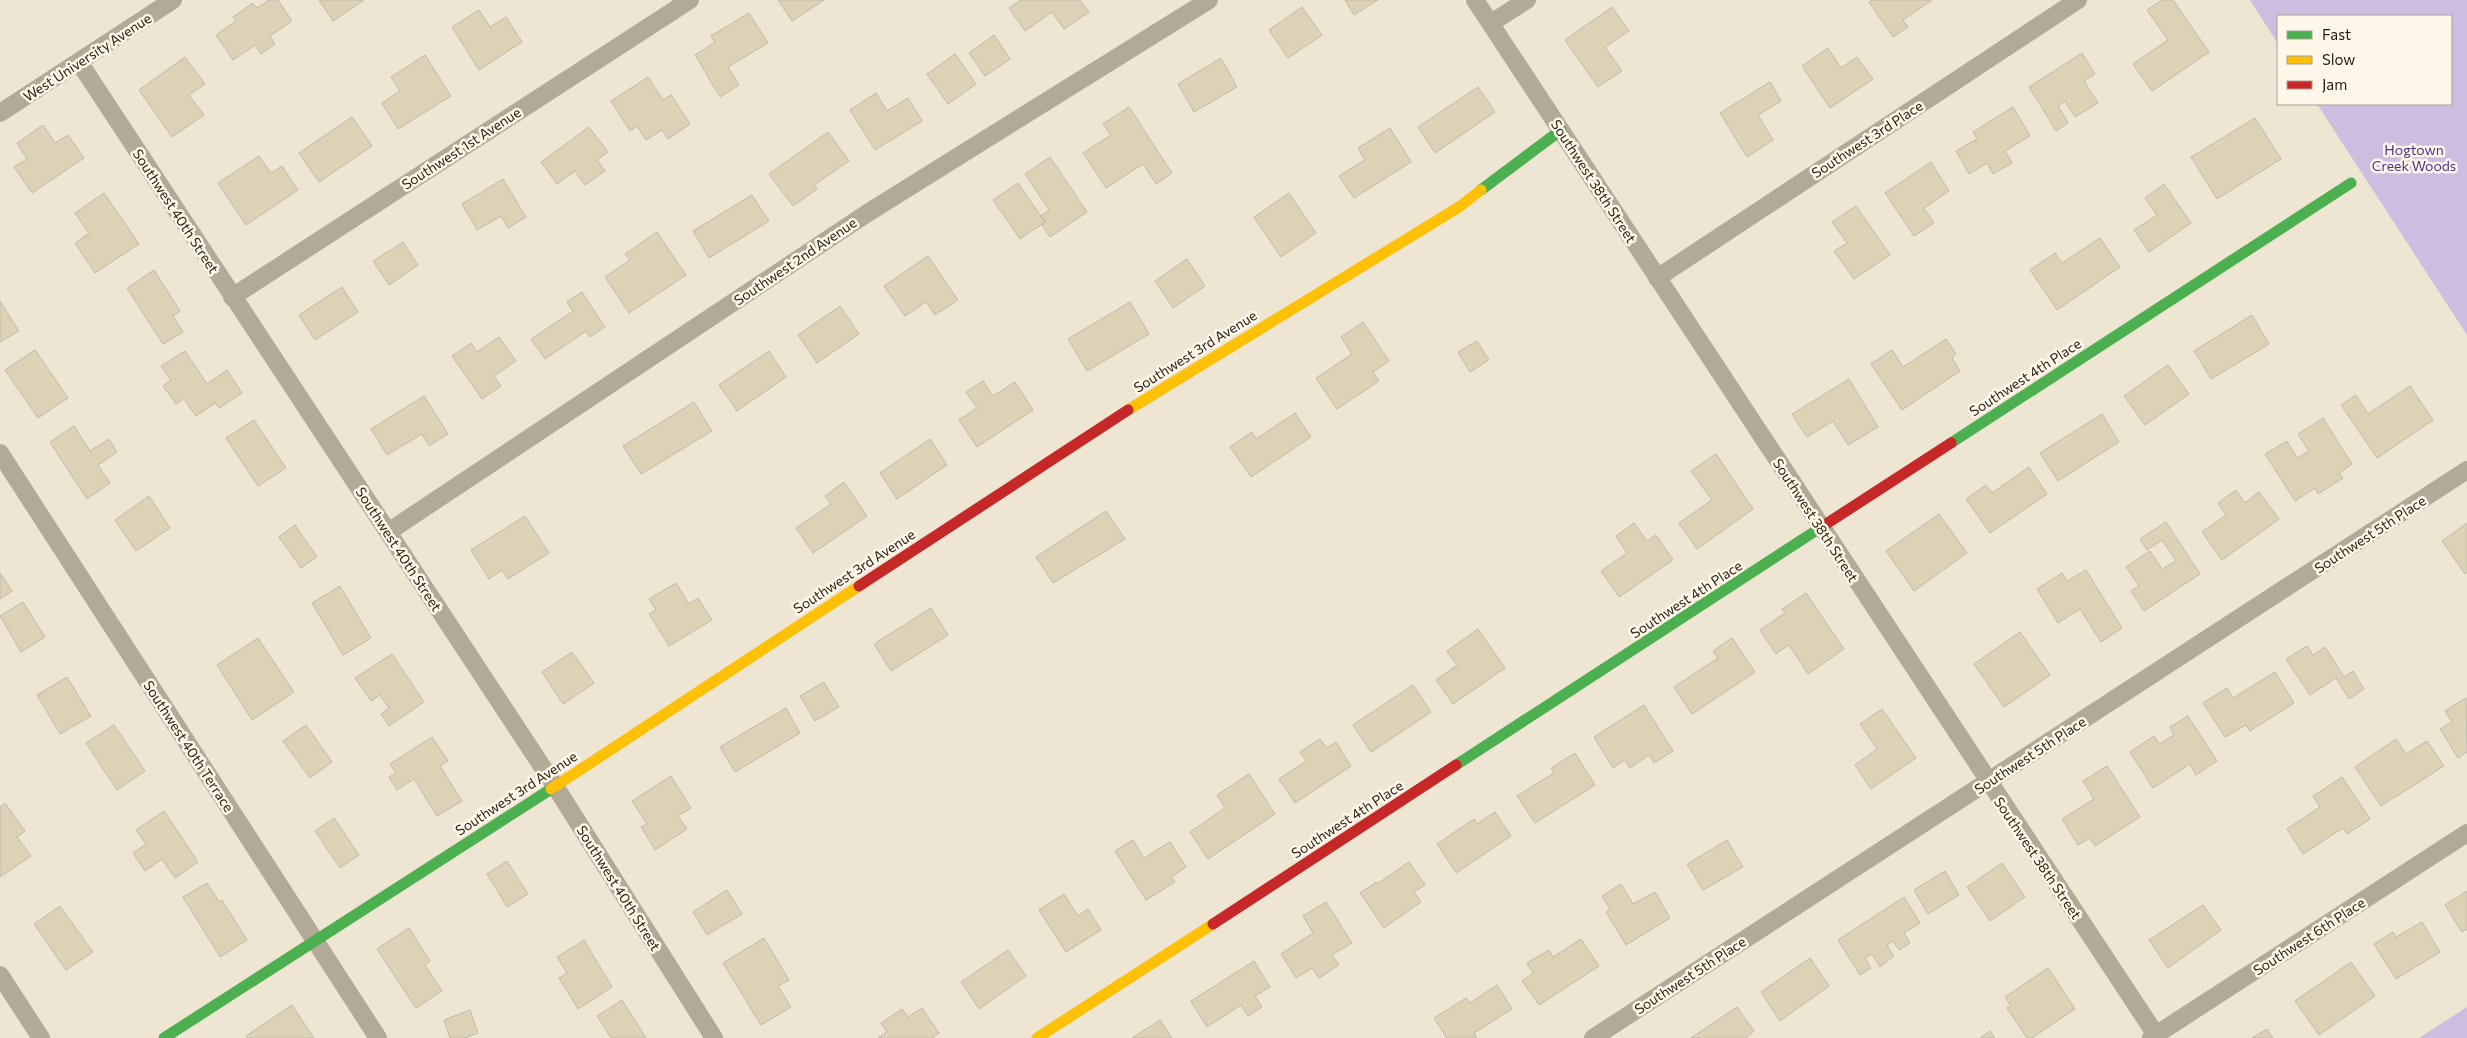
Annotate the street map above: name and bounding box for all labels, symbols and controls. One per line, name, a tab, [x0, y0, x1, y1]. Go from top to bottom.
street label: West University Avenue	[20, 9, 154, 105]
legend	[2277, 15, 2452, 105]
text: Fast	[2322, 25, 2351, 43]
text: Slow	[2322, 50, 2355, 68]
text: Jam	[2322, 75, 2347, 93]
street label: Southwest 3rd Place	[1808, 97, 1926, 181]
street label: Southwest 1st Avenue	[398, 103, 524, 193]
street label: Southwest 38th Street	[1548, 116, 1640, 246]
park label: Hogtown Creek Woods	[2372, 141, 2456, 174]
street label: Southwest 40th Street	[129, 146, 223, 276]
street label: Southwest 2nd Avenue	[730, 214, 860, 308]
street label: Southwest 3rd Avenue	[1130, 306, 1260, 396]
street label: Southwest 4th Place	[1966, 334, 2084, 420]
street label: Southwest 38th Street	[1770, 455, 1862, 585]
street label: Southwest 40th Street	[352, 484, 446, 614]
street label: Southwest 5th Place	[2311, 492, 2429, 576]
street label: Southwest 3rd Avenue	[790, 525, 918, 617]
street label: Southwest 4th Place	[1627, 556, 1745, 642]
street label: Southwest 40th Terrace	[140, 677, 238, 815]
street label: Southwest 5th Place	[1971, 713, 2089, 797]
street label: Southwest 3rd Avenue	[452, 747, 580, 839]
street label: Southwest 4th Place	[1288, 776, 1406, 862]
street label: Southwest 38th Street	[1991, 794, 2085, 922]
street label: Southwest 40th Street	[573, 822, 665, 954]
street label: Southwest 6th Place	[2250, 893, 2368, 979]
street label: Southwest 5th Place	[1631, 933, 1749, 1017]

